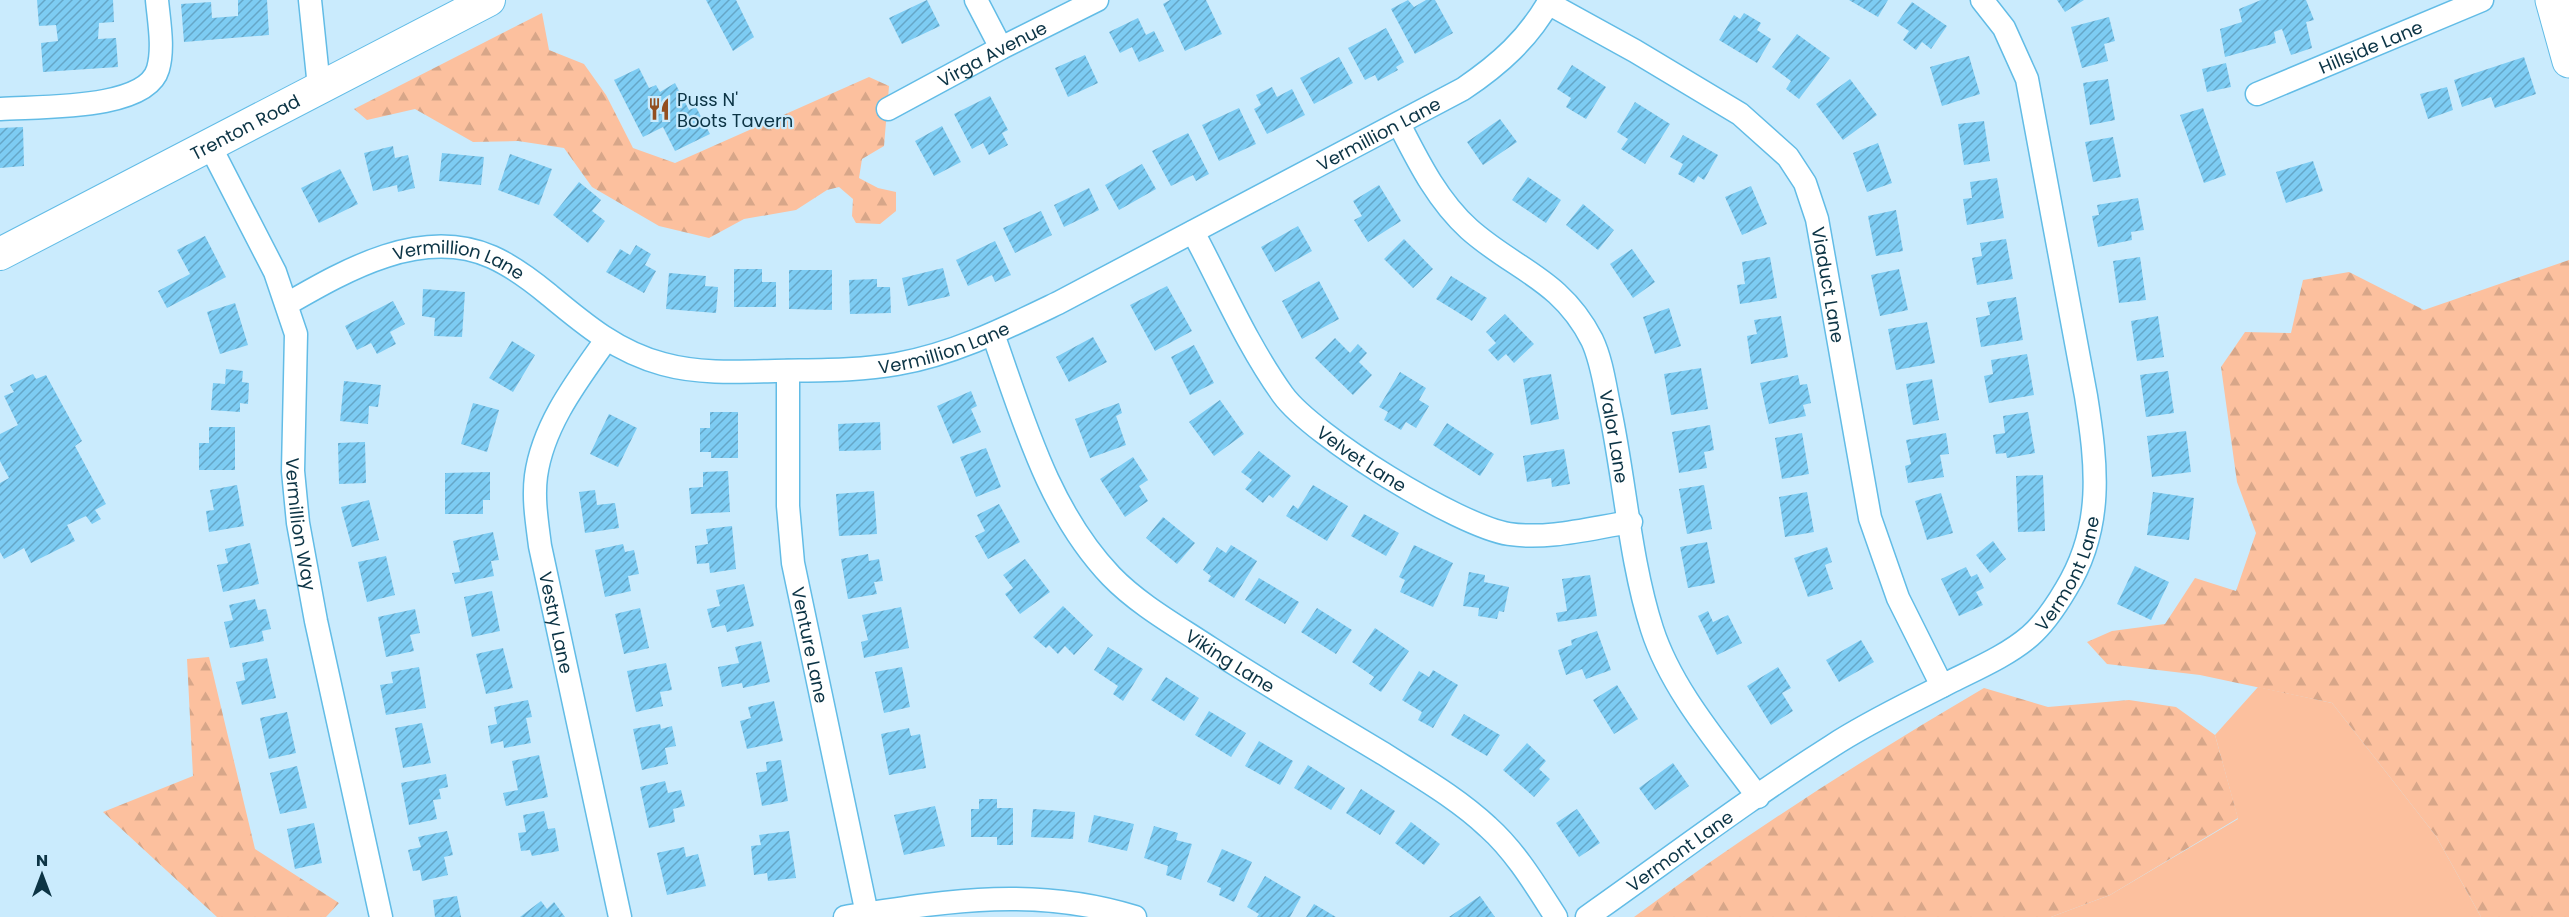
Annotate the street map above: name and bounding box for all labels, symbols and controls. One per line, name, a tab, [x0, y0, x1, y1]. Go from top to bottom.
street label: Hillside Lane	[2315, 14, 2426, 79]
street label: Virga Avenue	[933, 15, 1051, 92]
place label: Puss N' Boots Tavern	[677, 87, 793, 133]
street label: Trenton Road	[186, 88, 304, 166]
street label: Vermillion Lane	[1312, 91, 1445, 177]
restaurant icon: Puss N' Boots Tavern	[646, 96, 672, 122]
street label: Viaduct Lane	[1806, 225, 1851, 345]
street label: Vermillion Lane	[390, 234, 530, 285]
street label: Vermillion Lane	[876, 315, 1013, 379]
street label: Valor Lane	[1594, 388, 1635, 485]
street label: Velvet Lane	[1312, 419, 1411, 498]
street label: Vermillion Way	[280, 457, 323, 592]
street label: Vermont Lane	[2029, 514, 2105, 636]
street label: Vestry Lane	[533, 569, 580, 676]
street label: Venture Lane	[786, 585, 835, 705]
street label: Viking Lane	[1181, 623, 1280, 698]
street label: Vermont Lane	[1621, 804, 1738, 898]
north arrow	[12, 845, 72, 905]
text: N	[36, 849, 48, 872]

